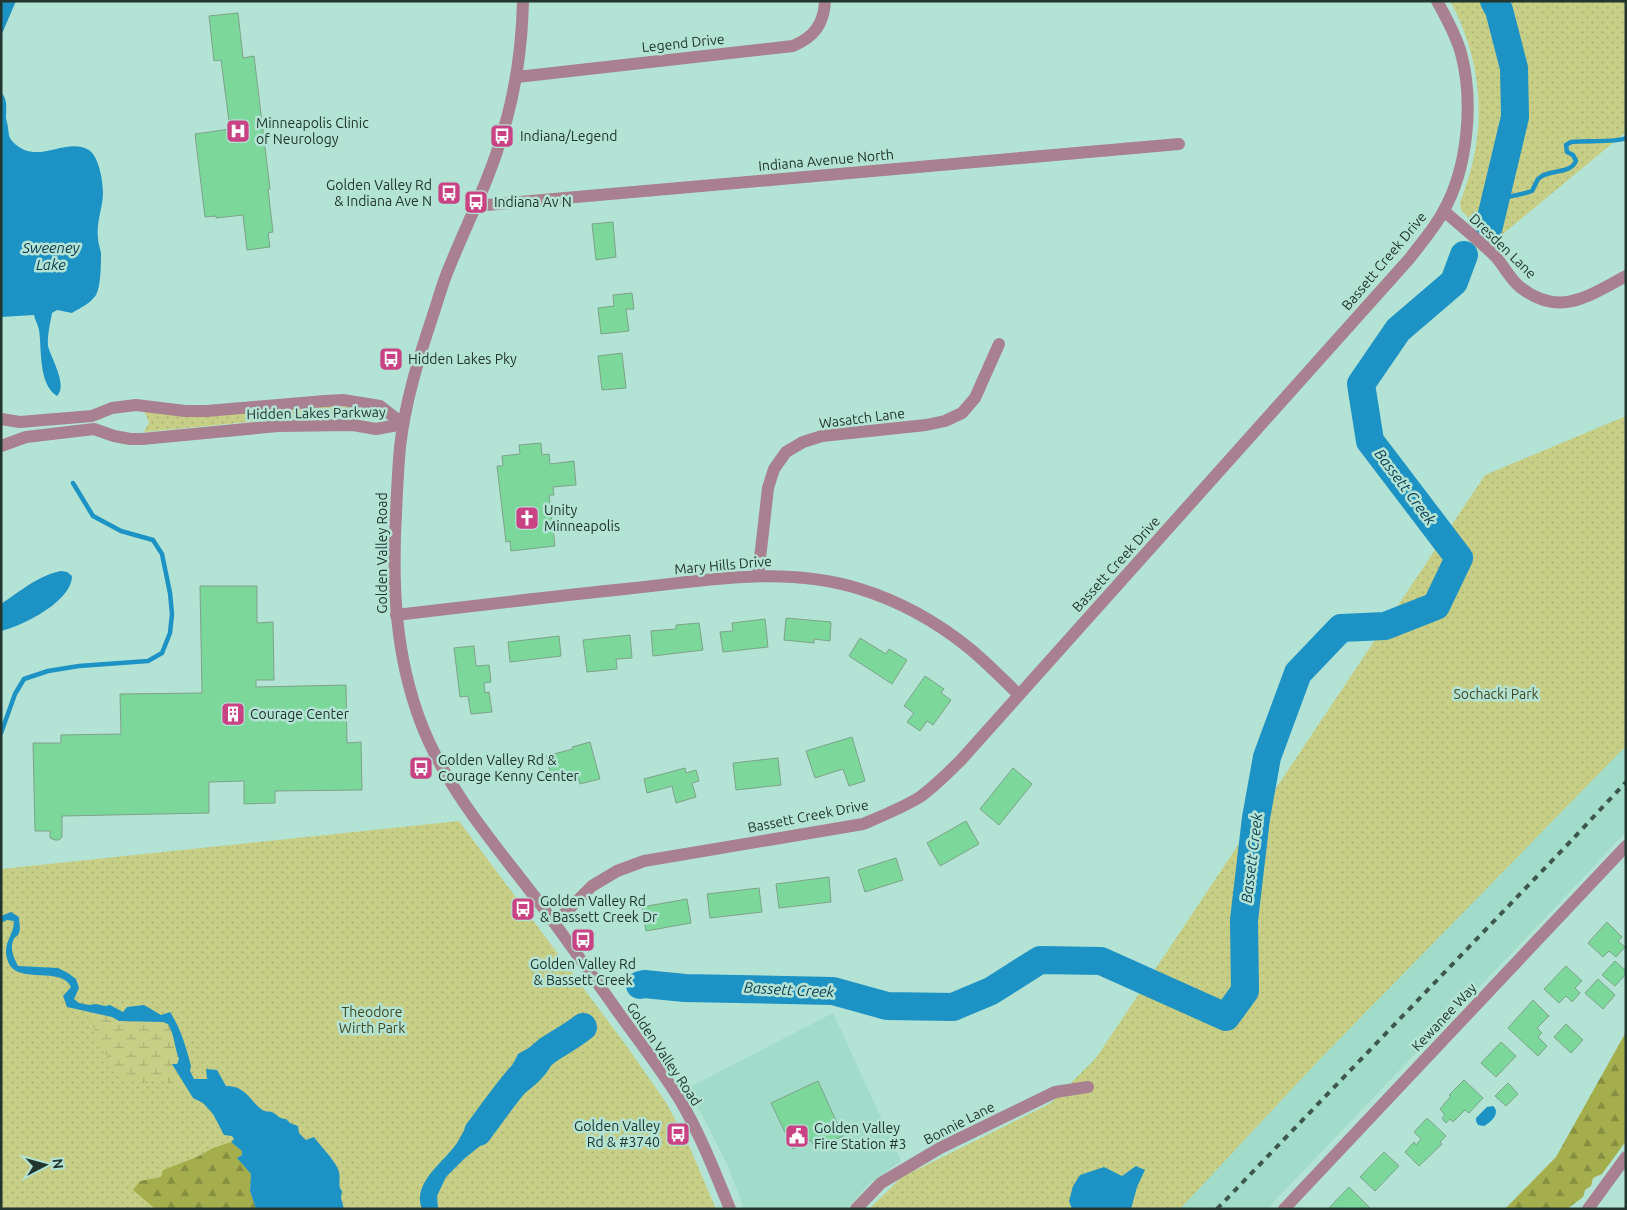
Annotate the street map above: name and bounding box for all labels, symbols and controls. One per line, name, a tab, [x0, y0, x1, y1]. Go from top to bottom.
street label: Legend Drive	[641, 31, 725, 55]
place label: Minneapolis Clinic of Neurology	[256, 115, 369, 147]
hospital icon: Minneapolis Clinic of Neurology	[225, 118, 251, 144]
bus stop icon: Indiana/Legend	[489, 123, 515, 149]
place label: Indiana/Legend	[520, 128, 618, 144]
street label: Indiana Avenue North	[757, 146, 895, 174]
place label: Golden Valley Rd & Indiana Ave N	[326, 177, 432, 209]
bus stop icon: Golden Valley Rd & Indiana Ave N	[436, 180, 462, 206]
bus stop icon: Indiana Av N	[463, 189, 489, 215]
place label: Indiana Av N	[494, 194, 572, 210]
street label: Bassett Creek Drive	[1338, 209, 1430, 313]
street label: Dresden Lane	[1466, 210, 1540, 282]
water label: Sweeney Lake	[21, 239, 80, 273]
bus stop icon: Hidden Lakes Pky	[378, 346, 404, 372]
place label: Hidden Lakes Pky	[408, 351, 517, 367]
street label: Hidden Lakes Parkway	[246, 404, 386, 422]
street label: Wasatch Lane	[818, 405, 906, 431]
water label: Bassett Creek	[1371, 445, 1440, 528]
street label: Golden Valley Road	[374, 492, 390, 614]
place label: Unity Minneapolis	[544, 502, 620, 534]
church icon: Unity Minneapolis	[514, 505, 540, 531]
street label: Bassett Creek Drive	[1069, 513, 1163, 615]
street label: Mary Hills Drive	[674, 553, 772, 577]
park label: Sochacki Park	[1453, 686, 1539, 702]
building icon: Courage Center	[220, 701, 246, 727]
place label: Courage Center	[250, 706, 350, 722]
place label: Golden Valley Rd & Courage Kenny Center	[438, 752, 580, 784]
bus stop icon: Golden Valley Rd & Courage Kenny Center	[408, 755, 434, 781]
street label: Bassett Creek Drive	[746, 796, 870, 836]
water label: Bassett Creek	[1238, 812, 1265, 904]
place label: Golden Valley Rd & Bassett Creek Dr	[540, 893, 658, 925]
bus stop icon: Golden Valley Rd & Bassett Creek Dr	[510, 896, 536, 922]
bus stop icon: Golden Valley Rd & Bassett Creek	[570, 927, 596, 953]
place label: Golden Valley Rd & Bassett Creek	[530, 956, 636, 988]
water label: Bassett Creek	[743, 979, 835, 1000]
street label: Kewanee Way	[1408, 979, 1480, 1054]
street label: Golden Valley Road	[623, 999, 705, 1109]
park label: Theodore Wirth Park	[339, 1004, 405, 1036]
street label: Bonnie Lane	[921, 1098, 997, 1148]
place label: Golden Valley Rd & #3740	[574, 1118, 660, 1150]
place label: Golden Valley Fire Station #3	[814, 1120, 906, 1152]
bus stop icon: Golden Valley Rd & #3740	[665, 1121, 691, 1147]
public building icon: Golden Valley Fire Station #3	[784, 1123, 810, 1149]
north arrow	[20, 1140, 70, 1190]
text: N	[49, 1158, 66, 1170]

